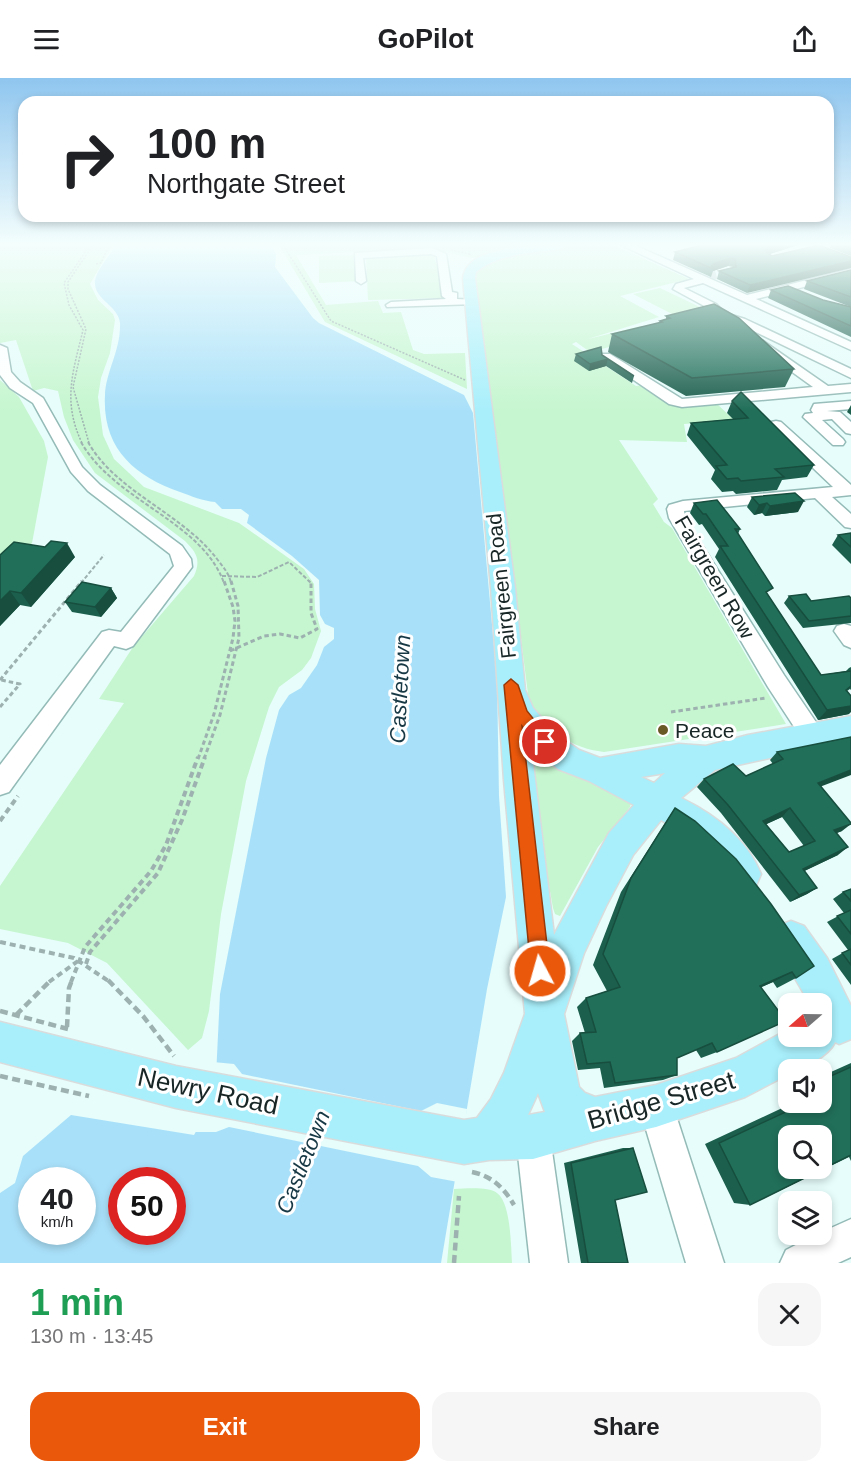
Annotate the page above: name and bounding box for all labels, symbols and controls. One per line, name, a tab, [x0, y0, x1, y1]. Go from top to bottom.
icon: menu	[30, 23, 63, 56]
icon: share	[788, 23, 821, 56]
text: GoPilot	[378, 24, 474, 54]
icon: right	[48, 120, 126, 198]
text: 100 m	[147, 120, 266, 167]
text: Northgate Street	[147, 169, 345, 199]
street label: Fairgreen Road	[482, 512, 520, 660]
street label: Fairgreen Row	[671, 512, 760, 643]
water label: Castletown	[385, 634, 415, 744]
pin	[519, 716, 570, 767]
place label: Peace	[675, 719, 735, 742]
marker: Peace	[656, 723, 670, 737]
icon: arrive	[528, 725, 561, 758]
position arrow	[508, 939, 572, 1003]
north arrow	[778, 993, 832, 1047]
map controls	[778, 993, 832, 1245]
button: sound	[778, 1059, 832, 1113]
street label: Newry Road	[135, 1061, 281, 1121]
street label: Bridge Street	[584, 1064, 739, 1135]
water label: Castletown	[271, 1107, 335, 1217]
button: search	[778, 1125, 832, 1179]
speed limit sign: 50	[108, 1167, 186, 1245]
text: 40	[40, 1182, 74, 1215]
button: layers	[778, 1191, 832, 1245]
text: km/h	[41, 1213, 73, 1230]
text: 1 min	[30, 1282, 124, 1323]
button: close	[758, 1283, 821, 1346]
text: 130 m · 13:45	[30, 1325, 153, 1347]
button: Exit	[30, 1392, 420, 1461]
button: Share	[432, 1392, 821, 1461]

